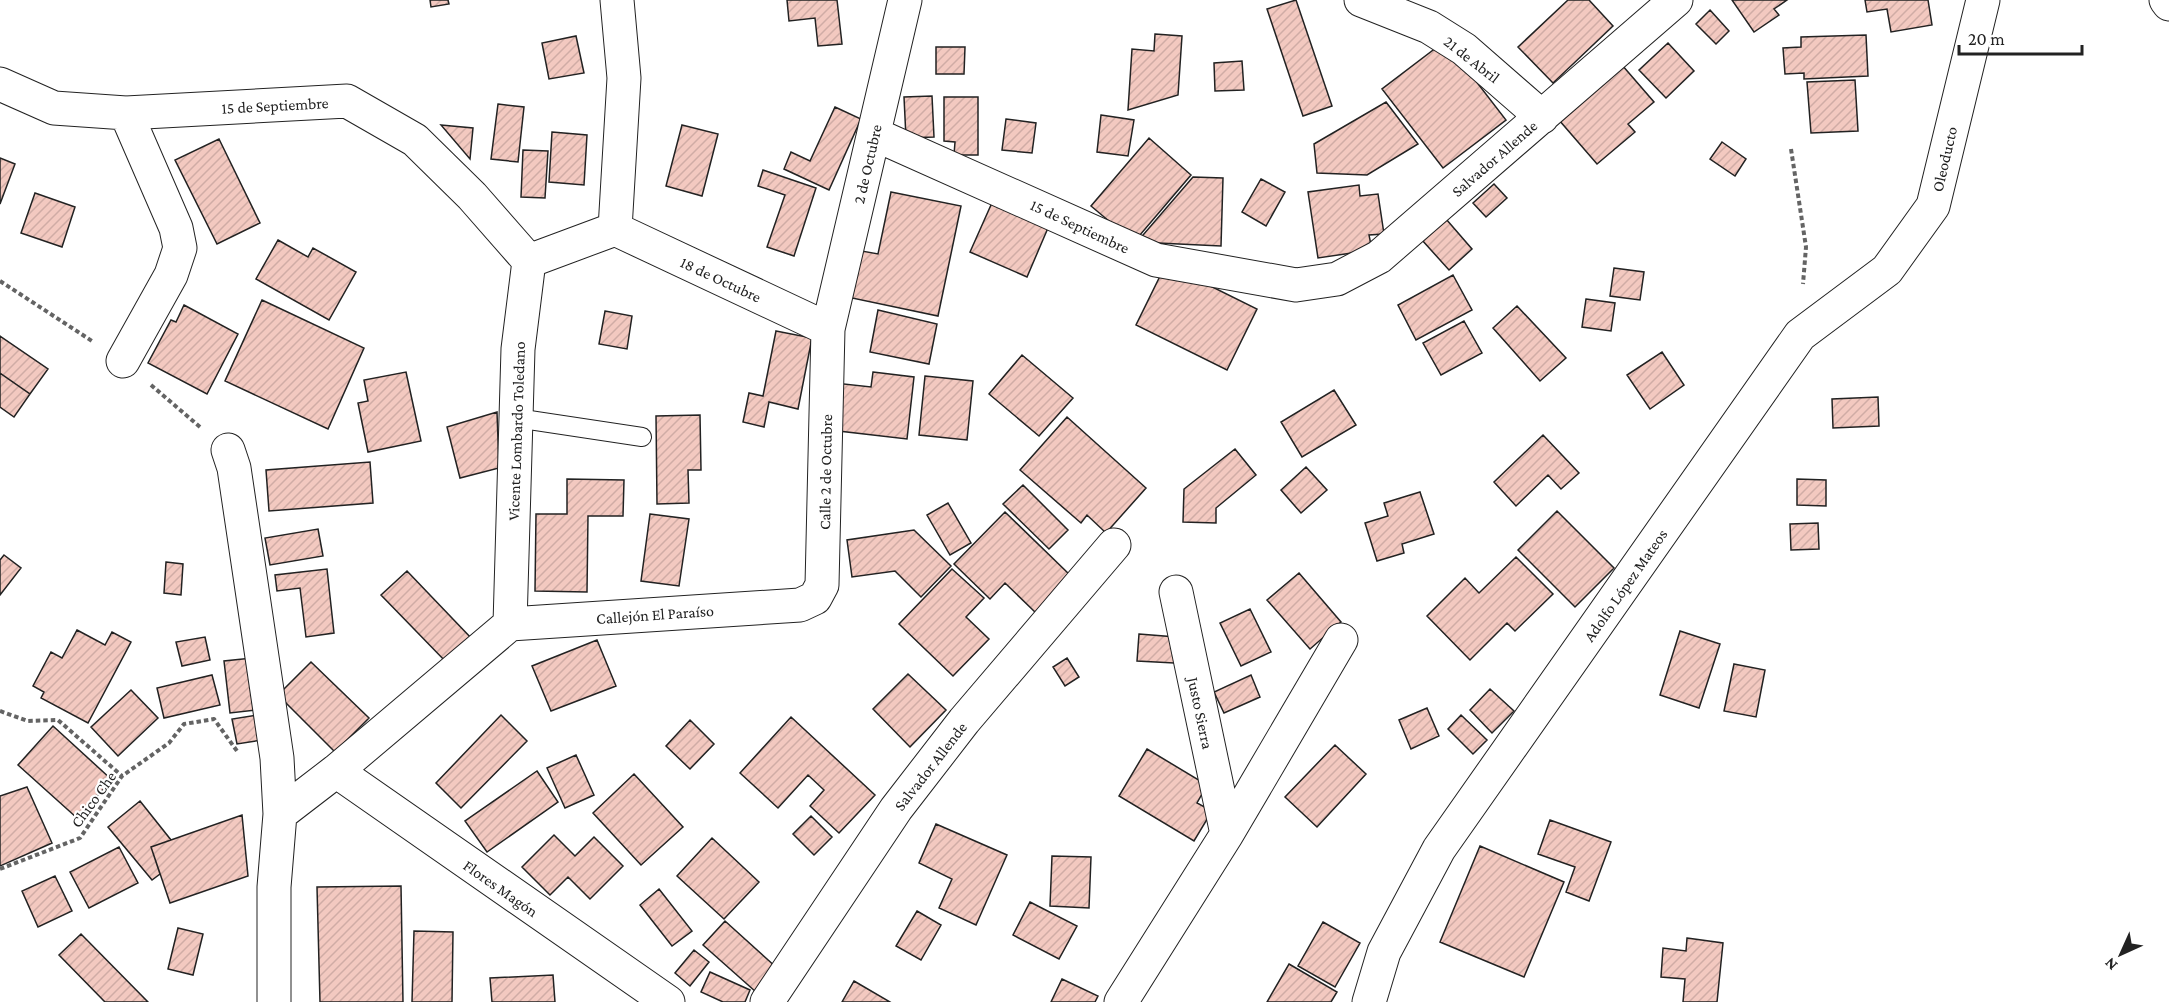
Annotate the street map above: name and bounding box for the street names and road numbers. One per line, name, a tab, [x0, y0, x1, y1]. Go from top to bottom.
street label: 21 de Abril	[1441, 32, 1503, 86]
street label: 15 de Septiembre	[221, 94, 329, 118]
street label: Salvador Allende	[1448, 117, 1540, 200]
street label: 2 de Octubre	[850, 123, 885, 205]
street label: Oleoducto	[1929, 125, 1960, 193]
street label: 15 de Septiembre	[1027, 196, 1132, 258]
street label: 18 de Octubre	[678, 253, 764, 306]
street label: Vicente Lombardo Toledano	[505, 341, 528, 521]
street label: Calle 2 de Octubre	[816, 414, 835, 530]
street label: Adolfo López Mateos	[1580, 526, 1671, 645]
street label: Callejón El Paraíso	[596, 602, 715, 628]
street label: Justo Sierra	[1183, 674, 1217, 751]
street label: Salvador Allende	[891, 719, 970, 814]
street label: Chico Che	[67, 768, 119, 830]
street label: Flores Magón	[460, 857, 541, 921]

